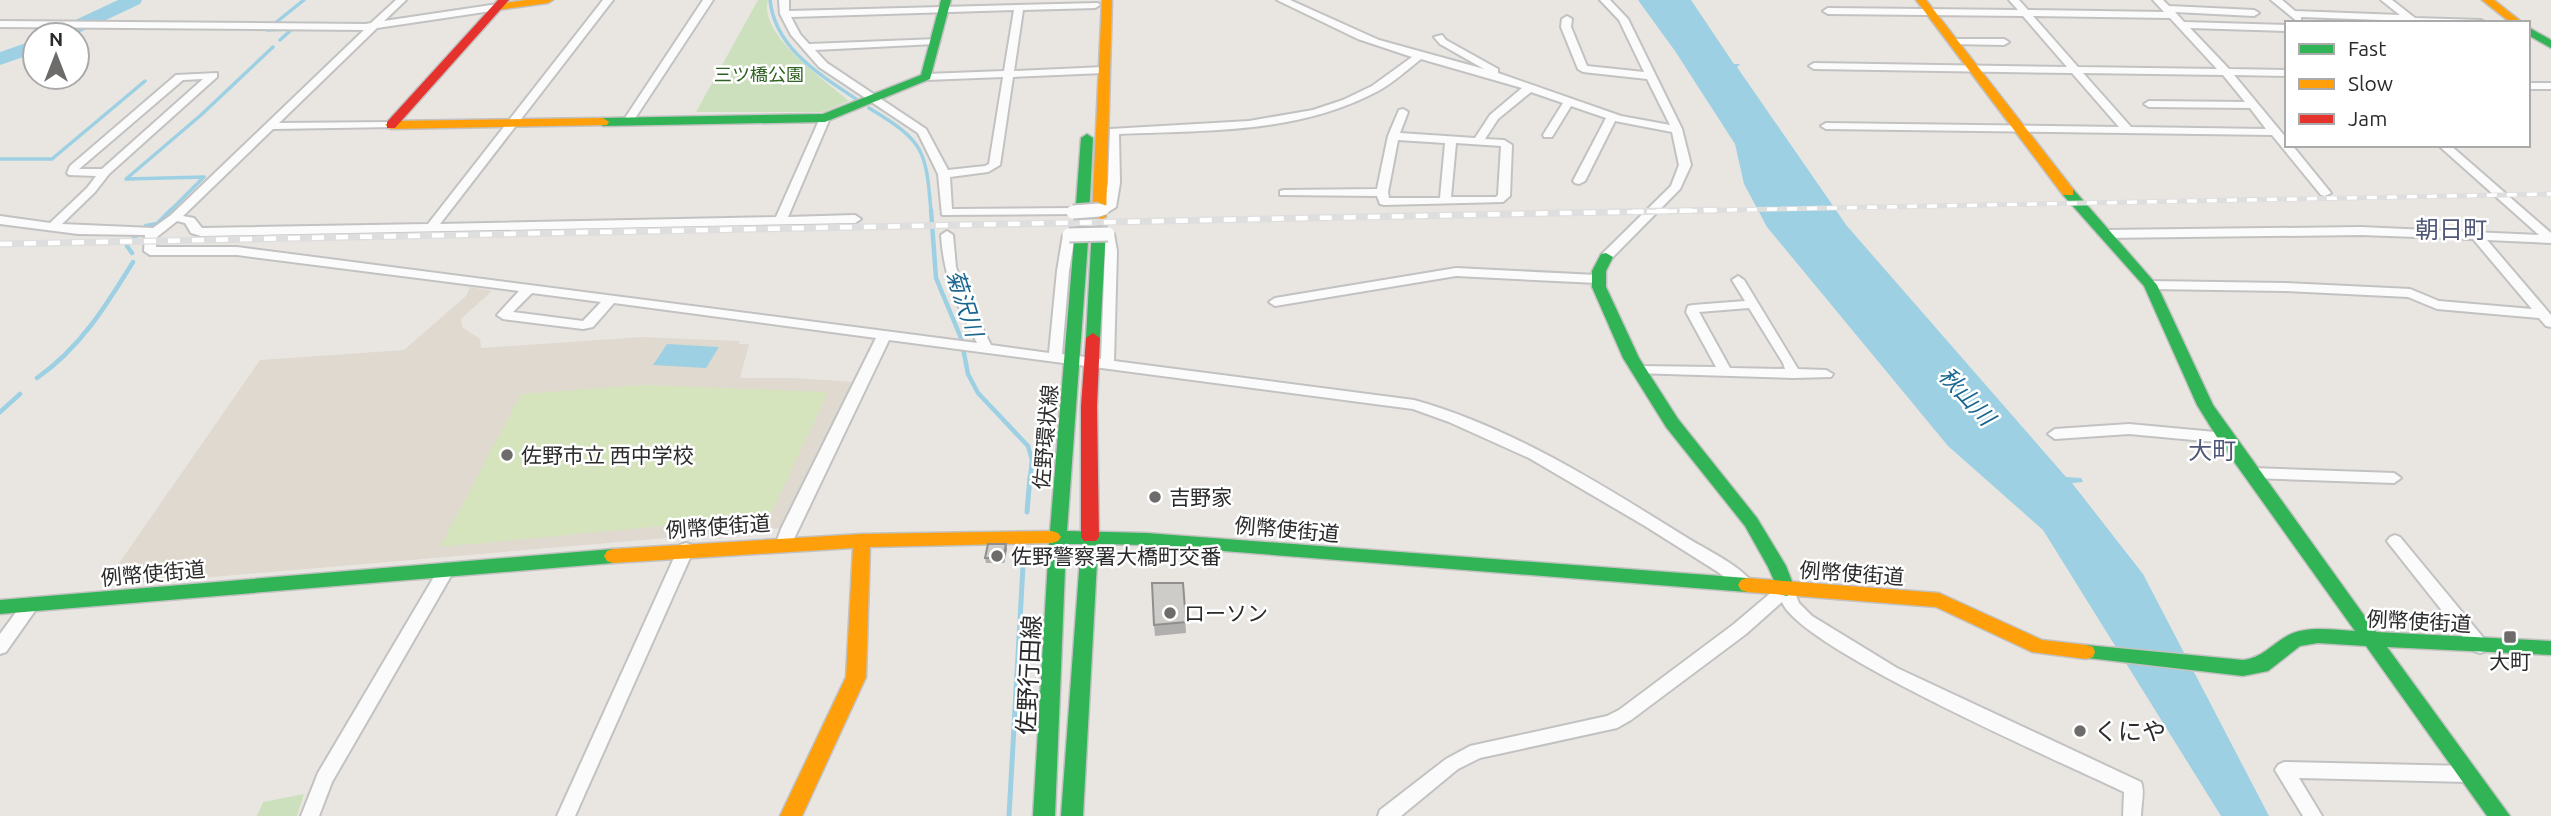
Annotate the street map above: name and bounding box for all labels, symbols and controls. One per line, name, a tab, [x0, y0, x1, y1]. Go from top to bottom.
north arrow	[21, 21, 91, 91]
legend	[2285, 21, 2530, 147]
text: N	[49, 28, 63, 50]
text: Fast	[2348, 36, 2386, 60]
park label: 三ツ橋公園	[714, 64, 804, 84]
text: Slow	[2348, 71, 2393, 95]
text: Jam	[2348, 106, 2387, 130]
district label: 朝日町	[2415, 216, 2487, 243]
water label: 菊沢川	[942, 266, 988, 343]
water label: 秋山川	[1934, 362, 2002, 432]
street label: 佐野環状線	[1028, 384, 1062, 490]
district label: 大町	[2188, 437, 2236, 464]
place label: 佐野市立 西中学校	[521, 443, 694, 467]
marker: 佐野市立 西中学校	[499, 447, 515, 463]
place label: 吉野家	[1169, 485, 1232, 509]
marker: 吉野家	[1147, 489, 1163, 505]
street label: 例幣使街道	[665, 510, 771, 542]
street label: 例幣使街道	[1234, 512, 1340, 546]
place label: 佐野警察署大橋町交番	[1011, 544, 1221, 568]
marker: 佐野警察署大橋町交番	[989, 548, 1005, 564]
street label: 例幣使街道	[100, 556, 206, 590]
street label: 例幣使街道	[1799, 557, 1905, 589]
place label: ローソン	[1184, 601, 1268, 625]
marker: ローソン	[1162, 605, 1178, 621]
street label: 例幣使街道	[2366, 606, 2472, 636]
street label: 佐野行田線	[1012, 614, 1046, 736]
marker: 大町	[2502, 629, 2518, 645]
place label: 大町	[2489, 649, 2531, 673]
place label: くにや	[2094, 718, 2166, 745]
marker: くにや	[2072, 723, 2088, 739]

